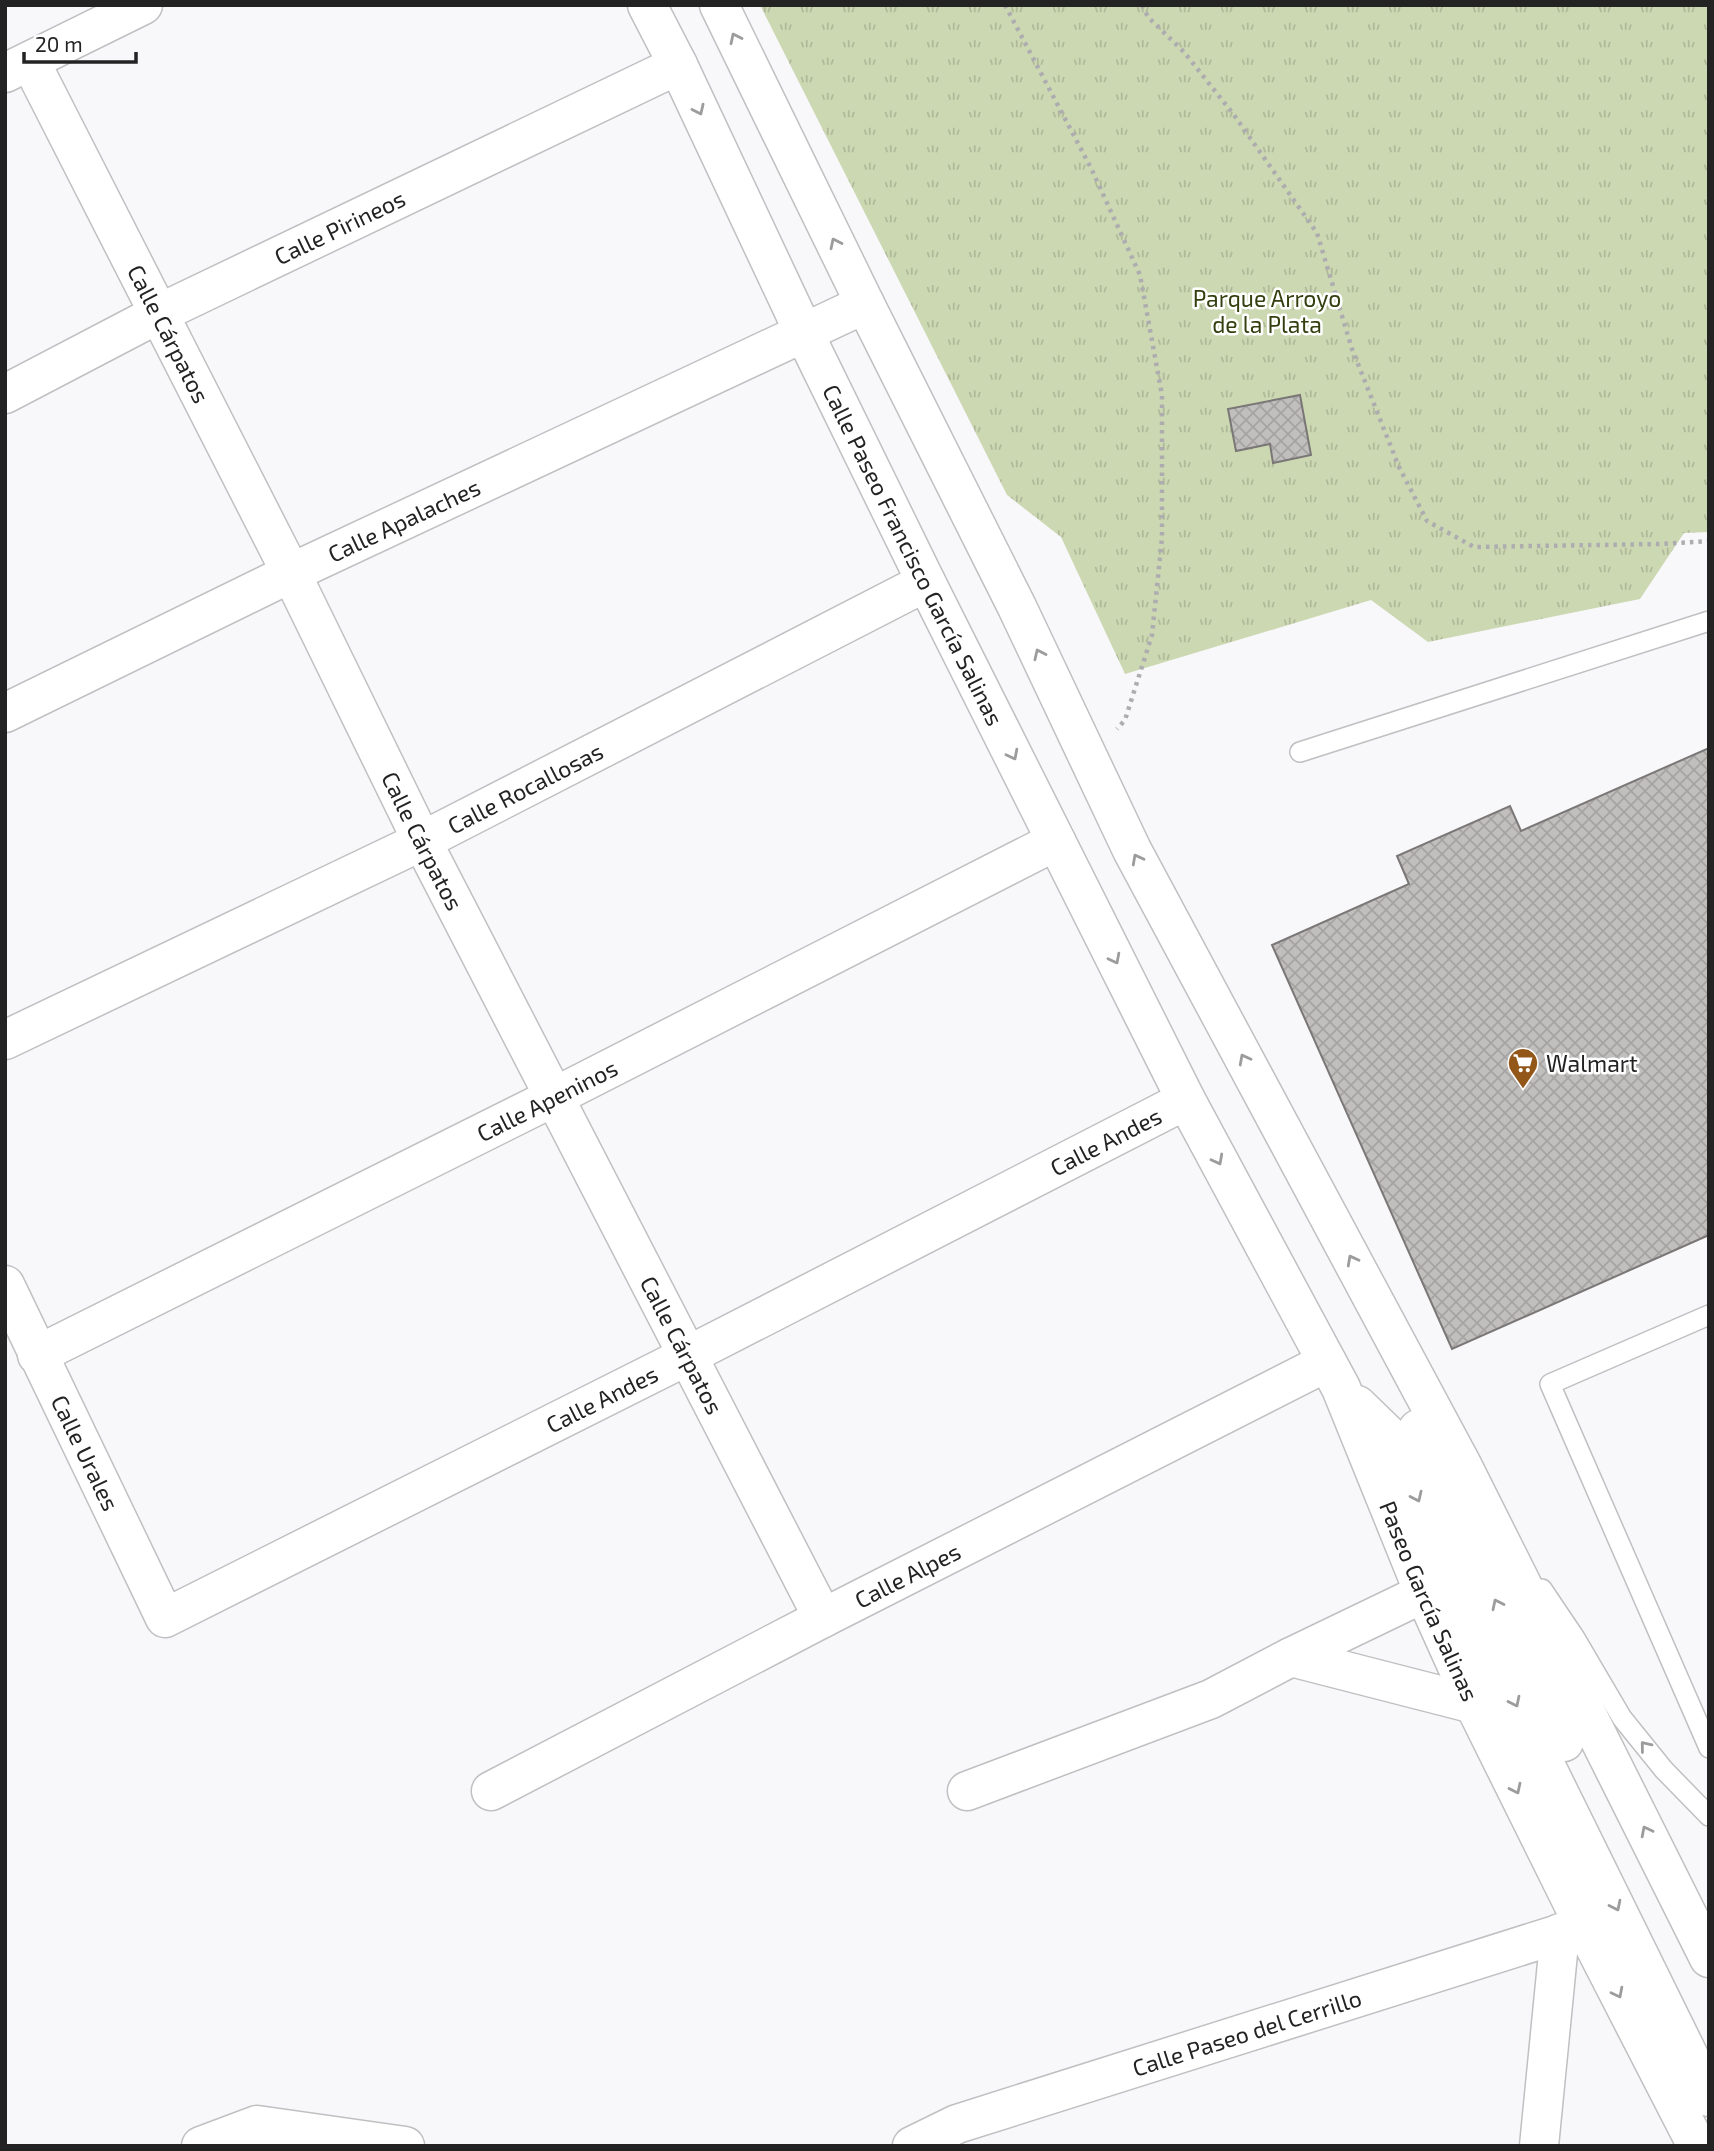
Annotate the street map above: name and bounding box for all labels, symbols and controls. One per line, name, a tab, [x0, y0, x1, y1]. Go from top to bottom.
scale bar	[24, 21, 136, 65]
text: 20 m	[35, 31, 83, 56]
one-way arrow	[730, 33, 744, 45]
one-way arrow	[691, 103, 705, 115]
street label: Calle Pirineos	[270, 184, 410, 270]
one-way arrow	[829, 238, 843, 250]
street label: Calle Cárpatos	[122, 260, 216, 407]
park label: Parque Arroyo de la Plata	[1193, 284, 1341, 338]
street label: Calle Paseo Francisco García Salinas	[817, 380, 1010, 730]
street label: Calle Apalaches	[323, 472, 484, 568]
one-way arrow	[1033, 648, 1047, 661]
street label: Calle Rocallosas	[443, 737, 607, 839]
one-way arrow	[1005, 748, 1019, 761]
street label: Calle Cárpatos	[376, 767, 469, 915]
one-way arrow	[1132, 854, 1145, 866]
one-way arrow	[1107, 952, 1121, 964]
supermarket icon: Walmart	[1506, 1046, 1540, 1090]
place label: Walmart	[1546, 1049, 1638, 1077]
street label: Calle Apeninos	[472, 1053, 622, 1147]
one-way arrow	[1239, 1054, 1253, 1067]
street label: Calle Andes	[1045, 1101, 1166, 1181]
one-way arrow	[1210, 1153, 1224, 1165]
one-way arrow	[1347, 1255, 1360, 1267]
street label: Calle Cárpatos	[635, 1271, 729, 1419]
street label: Calle Andes	[541, 1359, 662, 1439]
street label: Calle Urales	[46, 1390, 125, 1515]
one-way arrow	[1408, 1490, 1422, 1502]
street label: Paseo García Salinas	[1374, 1497, 1485, 1705]
street label: Calle Alpes	[850, 1537, 965, 1614]
one-way arrow	[1492, 1599, 1506, 1611]
one-way arrow	[1507, 1695, 1521, 1707]
one-way arrow	[1641, 1742, 1653, 1755]
one-way arrow	[1508, 1782, 1522, 1794]
one-way arrow	[1641, 1826, 1654, 1838]
one-way arrow	[1607, 1899, 1621, 1911]
street label: Calle Paseo del Cerrillo	[1129, 1983, 1365, 2082]
one-way arrow	[1610, 1986, 1623, 1998]

